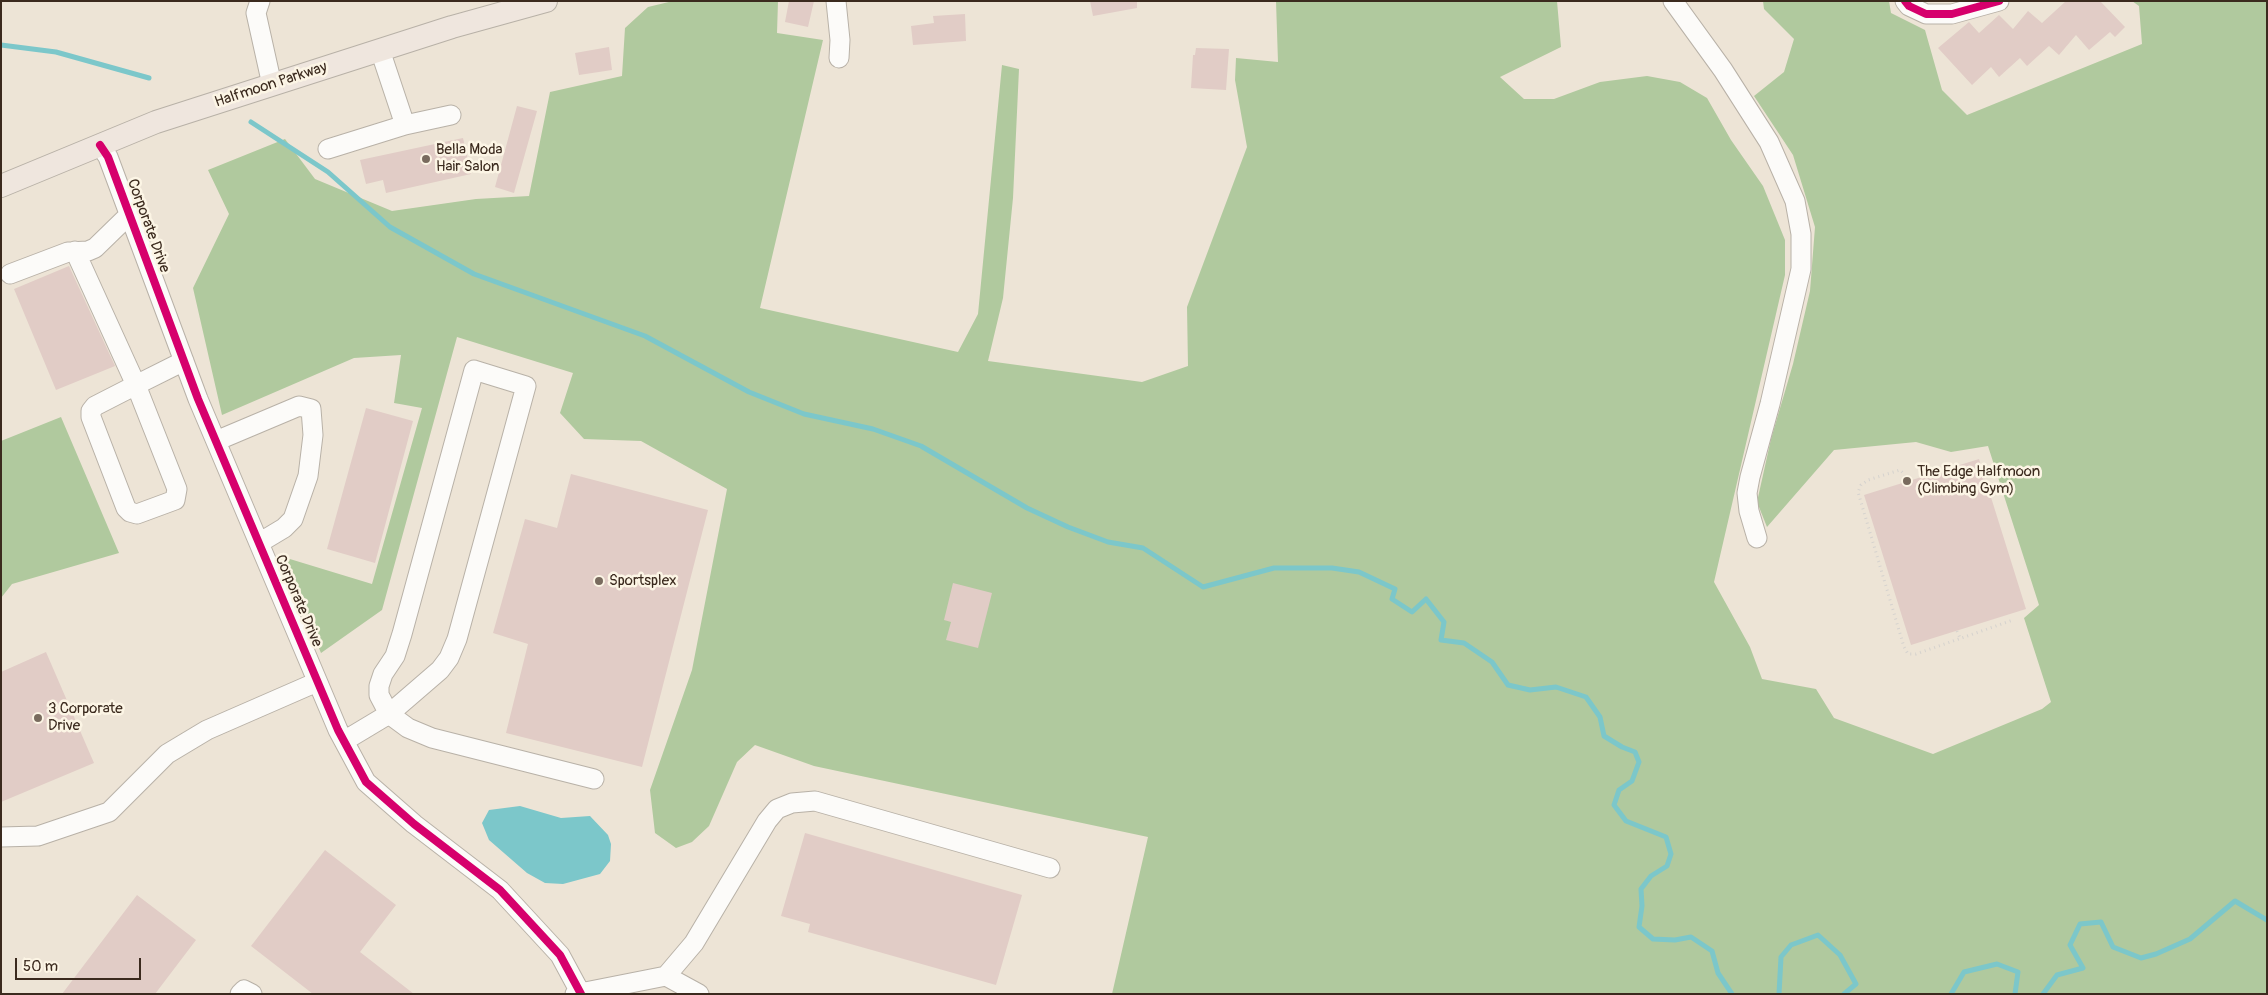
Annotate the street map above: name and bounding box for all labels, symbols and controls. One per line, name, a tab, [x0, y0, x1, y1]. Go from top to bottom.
street label: Halfmoon Parkway	[213, 58, 329, 112]
place label: Bella Moda Hair Salon	[436, 141, 502, 176]
marker: Bella Moda Hair Salon	[420, 153, 432, 165]
street label: Corporate Drive	[123, 177, 173, 275]
place label: The Edge Halfmoon (Climbing Gym)	[1917, 463, 2040, 498]
marker: The Edge Halfmoon (Climbing Gym)	[1901, 475, 1913, 487]
street label: Corporate Drive	[270, 552, 326, 650]
place label: Sportsplex	[609, 572, 677, 590]
marker: Sportsplex	[593, 575, 605, 587]
place label: 3 Corporate Drive	[48, 700, 123, 735]
marker: 3 Corporate Drive	[32, 712, 44, 724]
scale bar	[18, 948, 144, 980]
text: 50 m	[23, 957, 58, 976]

